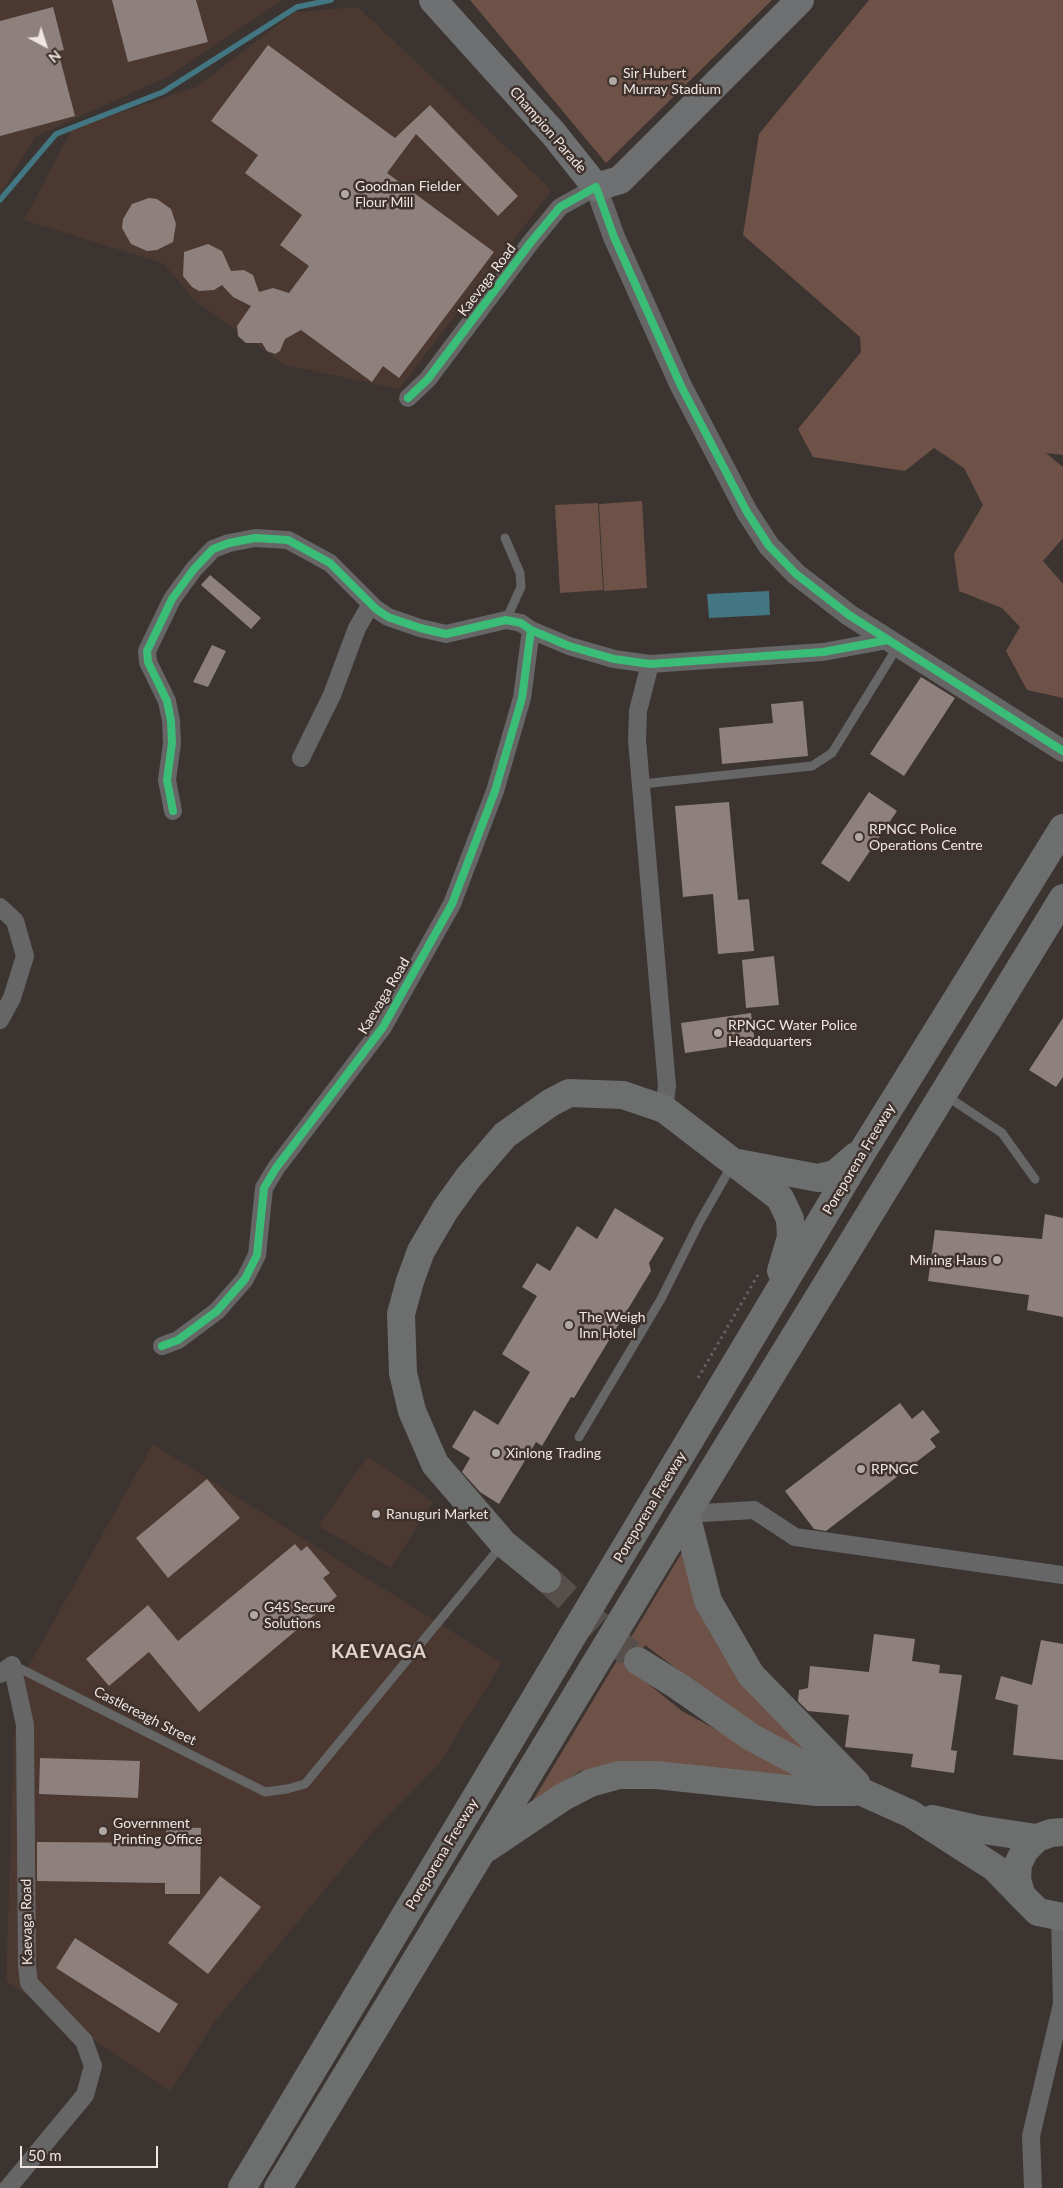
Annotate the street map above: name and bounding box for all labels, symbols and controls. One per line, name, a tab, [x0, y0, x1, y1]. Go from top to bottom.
north arrow	[20, 20, 70, 70]
text: N	[45, 47, 65, 67]
place label: Sir Hubert Murray Stadium	[623, 65, 721, 98]
marker: Sir Hubert Murray Stadium	[607, 75, 619, 87]
street label: Champion Parade	[506, 84, 590, 176]
place label: Goodman Fielder Flour Mill	[355, 178, 461, 210]
marker: Goodman Fielder Flour Mill	[339, 188, 351, 200]
street label: Kaevaga Road	[454, 240, 520, 320]
place label: RPNGC Police Operations Centre	[869, 821, 983, 854]
marker: RPNGC Police Operations Centre	[853, 831, 865, 843]
street label: Kaevaga Road	[355, 955, 413, 1037]
place label: RPNGC Water Police Headquarters	[728, 1017, 857, 1050]
marker: RPNGC Water Police Headquarters	[712, 1027, 724, 1039]
street label: Poreporena Freeway	[819, 1101, 899, 1217]
place label: Mining Haus	[910, 1252, 987, 1268]
marker: Mining Haus	[991, 1254, 1003, 1266]
place label: The Weigh Inn Hotel	[579, 1309, 645, 1341]
marker: The Weigh Inn Hotel	[563, 1319, 575, 1331]
place label: Xinlong Trading	[506, 1445, 601, 1461]
marker: Xinlong Trading	[490, 1447, 502, 1459]
street label: Poreporena Freeway	[610, 1449, 690, 1565]
place label: RPNGC	[871, 1461, 918, 1477]
marker: RPNGC	[855, 1463, 867, 1475]
place label: Ranuguri Market	[386, 1506, 488, 1522]
marker: Ranuguri Market	[370, 1508, 382, 1520]
place label: G4S Secure Solutions	[264, 1599, 335, 1631]
marker: G4S Secure Solutions	[248, 1609, 260, 1621]
district label: KAEVAGA	[330, 1641, 428, 1663]
street label: Castlereagh Street	[91, 1683, 199, 1749]
street label: Poreporena Freeway	[402, 1796, 482, 1912]
place label: Government Printing Office	[113, 1815, 202, 1848]
marker: Government Printing Office	[97, 1825, 109, 1837]
street label: Kaevaga Road	[18, 1879, 36, 1965]
scale bar	[22, 2136, 160, 2168]
text: 50 m	[28, 2146, 62, 2164]

